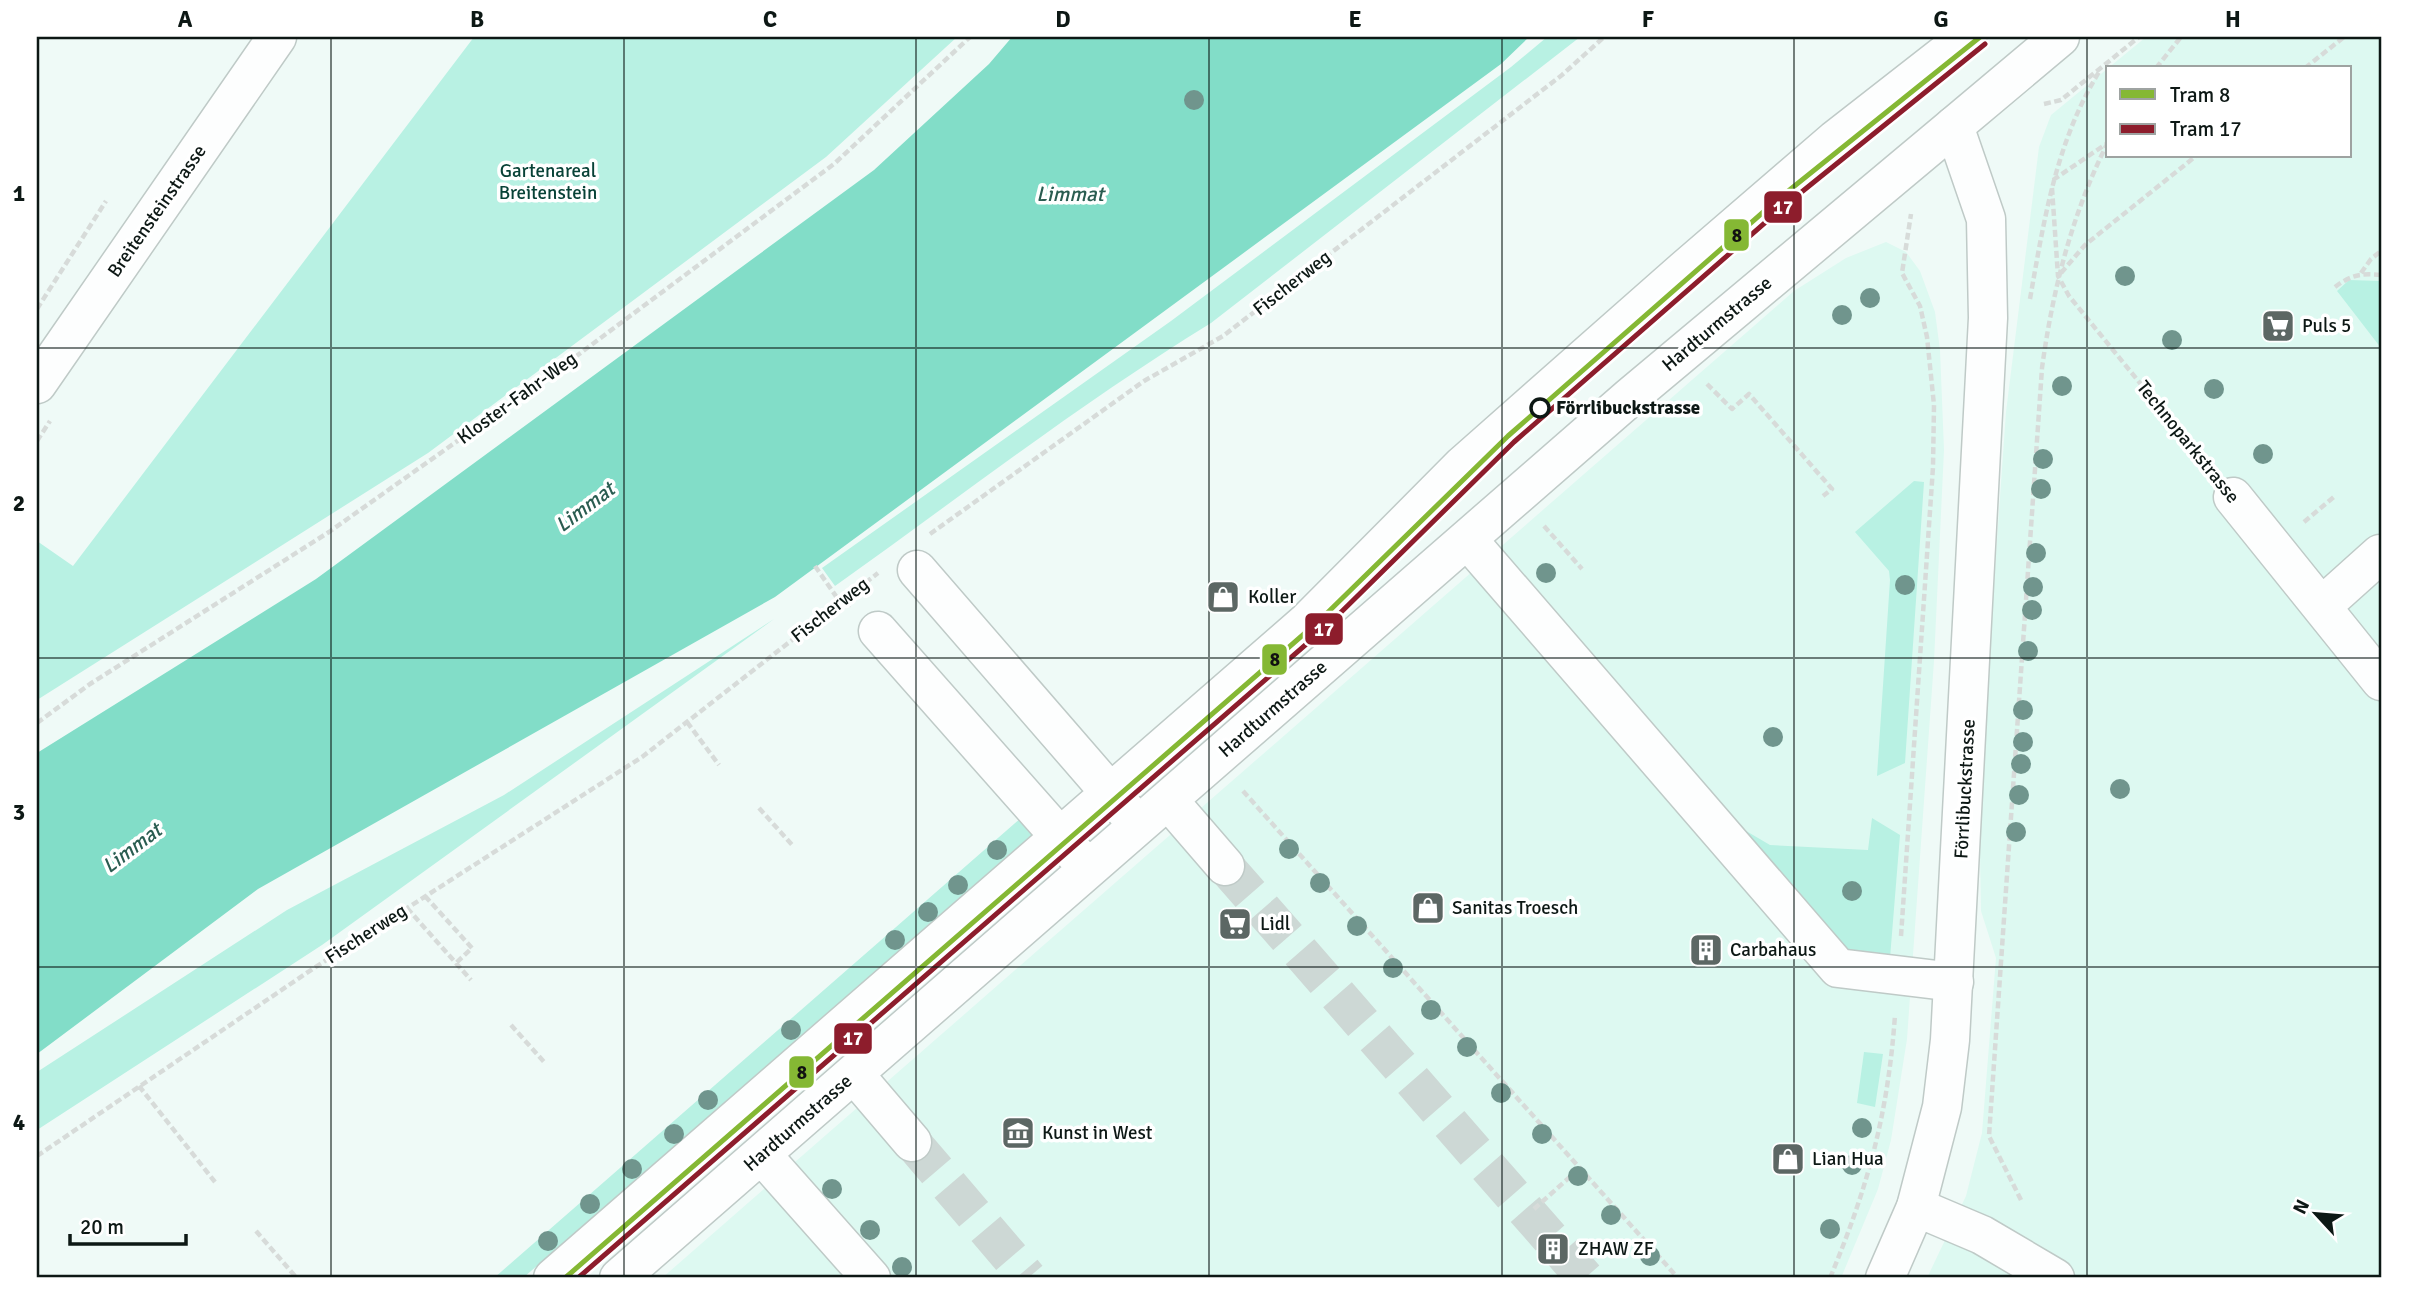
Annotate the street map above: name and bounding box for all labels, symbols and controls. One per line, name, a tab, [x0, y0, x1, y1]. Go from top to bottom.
text: A	[178, 5, 193, 34]
text: B	[470, 5, 484, 34]
text: C	[763, 5, 777, 34]
text: D	[1055, 5, 1071, 34]
text: E	[1348, 5, 1362, 34]
text: F	[1642, 5, 1654, 34]
text: G	[1933, 5, 1949, 34]
text: H	[2225, 5, 2241, 34]
legend	[2106, 66, 2352, 158]
text: Tram 8	[2170, 82, 2230, 108]
text: Tram 17	[2170, 116, 2242, 142]
street label: Breitensteinstrasse	[102, 140, 212, 282]
park label: Gartenareal Breitenstein	[499, 159, 597, 205]
text: 1	[13, 179, 25, 208]
water label: Limmat	[1036, 181, 1106, 207]
line badge: 17	[1763, 190, 1803, 224]
text: 17	[1773, 196, 1793, 220]
line badge: 8	[1723, 218, 1750, 252]
text: 8	[1732, 224, 1742, 248]
street label: Fischerweg	[1248, 245, 1336, 321]
street label: Hardturmstrasse	[1657, 271, 1777, 377]
supermarket icon: Puls 5	[2259, 307, 2297, 345]
place label: Puls 5	[2302, 314, 2351, 338]
street label: Kloster-Fahr-Weg	[452, 346, 582, 450]
street label: Technoparkstrasse	[2131, 376, 2245, 508]
place label: Förrlibuckstrasse	[1556, 396, 1700, 420]
marker: Förrlibuckstrasse	[1530, 398, 1550, 418]
water label: Limmat	[550, 475, 622, 538]
text: 2	[13, 489, 25, 518]
street label: Fischerweg	[786, 572, 874, 648]
shop icon: Koller	[1204, 578, 1242, 616]
place label: Koller	[1248, 585, 1296, 609]
line badge: 17	[1304, 612, 1344, 646]
text: 17	[1314, 618, 1334, 642]
line badge: 8	[1261, 643, 1288, 676]
text: 8	[1270, 648, 1280, 672]
street label: Hardturmstrasse	[1214, 655, 1332, 763]
street label: Förrlibuckstrasse	[1949, 718, 1981, 860]
text: 3	[13, 798, 25, 827]
water label: Limmat	[97, 816, 169, 879]
shop icon: Sanitas Troesch	[1409, 889, 1447, 927]
place label: Sanitas Troesch	[1452, 896, 1578, 920]
street label: Fischerweg	[321, 899, 411, 969]
supermarket icon: Lidl	[1216, 905, 1254, 943]
place label: Lidl	[1260, 912, 1290, 936]
building icon: Carbahaus	[1687, 931, 1725, 969]
place label: Carbahaus	[1730, 938, 1816, 962]
line badge: 17	[833, 1022, 873, 1055]
text: 17	[843, 1027, 863, 1051]
line badge: 8	[788, 1055, 815, 1089]
text: 8	[797, 1061, 807, 1085]
street label: Hardturmstrasse	[739, 1069, 857, 1177]
text: 4	[13, 1108, 25, 1137]
museum icon: Kunst in West	[999, 1114, 1037, 1152]
place label: Kunst in West	[1042, 1121, 1153, 1145]
shop icon: Lian Hua	[1769, 1140, 1807, 1178]
place label: Lian Hua	[1812, 1147, 1884, 1171]
north arrow	[2282, 1178, 2352, 1248]
text: N	[2288, 1196, 2315, 1218]
scale bar	[70, 1203, 186, 1247]
text: 20 m	[80, 1214, 124, 1240]
building icon: ZHAW ZF	[1534, 1230, 1572, 1268]
place label: ZHAW ZF	[1578, 1237, 1654, 1261]

